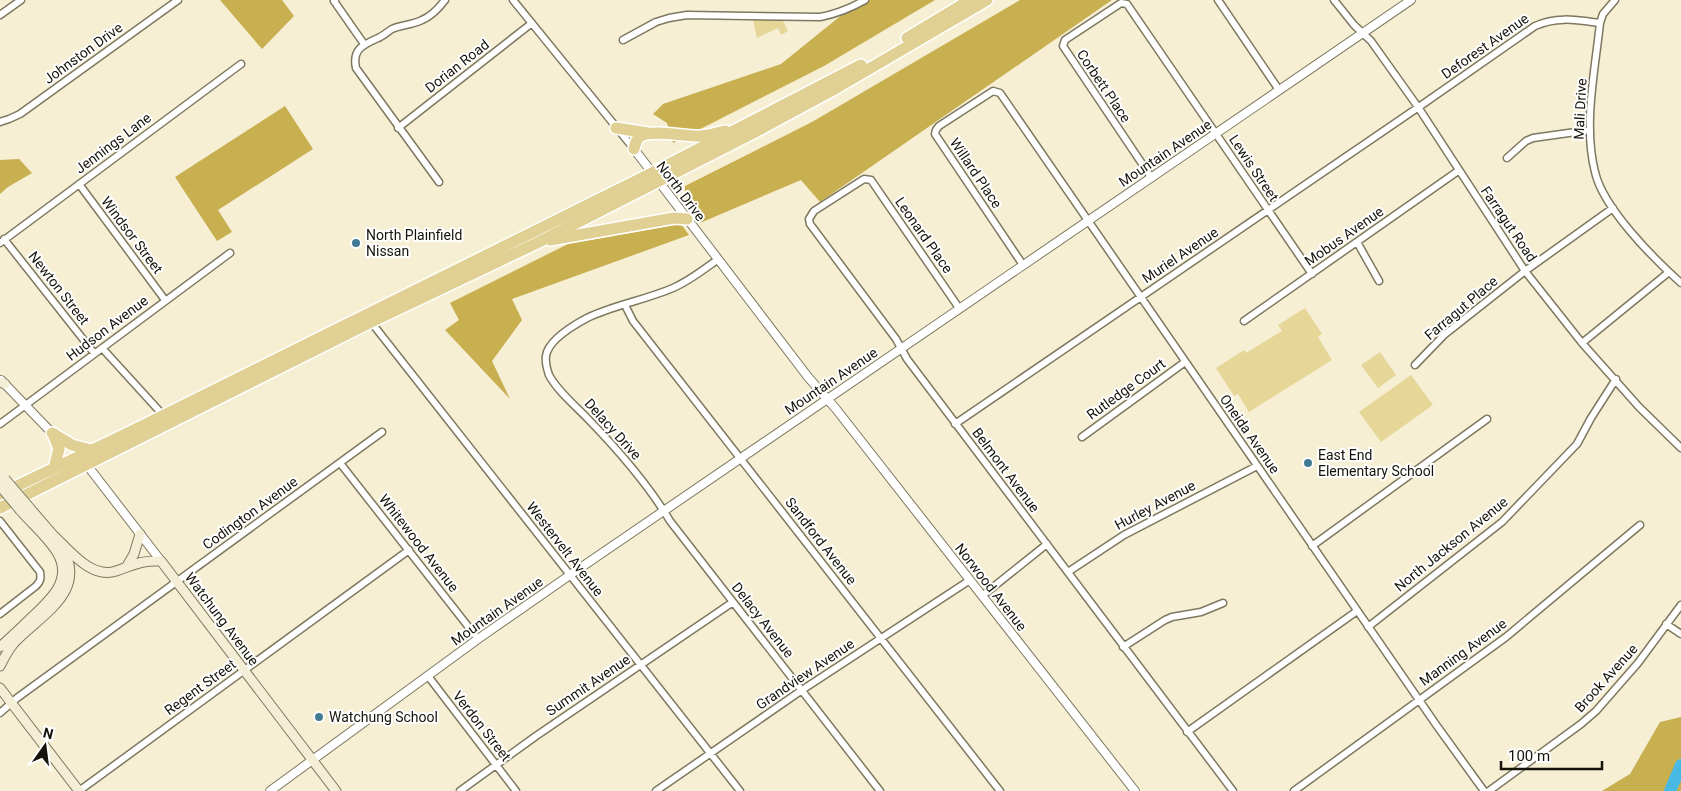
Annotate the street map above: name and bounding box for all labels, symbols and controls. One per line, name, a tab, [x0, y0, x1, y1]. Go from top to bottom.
street label: Deforest Avenue	[1438, 10, 1532, 82]
street label: Johnston Drive	[40, 19, 126, 87]
street label: Dorian Road	[422, 36, 492, 96]
street label: Corbett Place	[1074, 47, 1134, 125]
street label: Mali Drive	[1570, 78, 1590, 140]
street label: Jennings Lane	[72, 109, 154, 177]
street label: Mountain Avenue	[1116, 116, 1214, 190]
street label: Lewis Street	[1226, 132, 1282, 205]
street label: Willard Place	[947, 135, 1005, 211]
street label: North Drive	[653, 158, 709, 224]
street label: Farragut Road	[1478, 183, 1540, 265]
street label: Windsor Street	[98, 194, 166, 277]
street label: Leonard Place	[892, 194, 956, 276]
street label: Mobus Avenue	[1302, 203, 1386, 269]
street label: Muriel Avenue	[1139, 224, 1221, 286]
place label: North Plainfield Nissan	[366, 227, 462, 259]
marker: North Plainfield Nissan	[350, 237, 362, 249]
street label: Newton Street	[25, 248, 93, 328]
street label: Farragut Place	[1421, 273, 1501, 343]
street label: Hudson Avenue	[63, 292, 151, 364]
street label: Mountain Avenue	[782, 344, 880, 418]
street label: Rutledge Court	[1084, 355, 1169, 423]
street label: Oneida Avenue	[1217, 391, 1283, 477]
street label: Delacy Drive	[581, 395, 645, 463]
street label: Belmont Avenue	[969, 425, 1043, 515]
place label: East End Elementary School	[1318, 447, 1434, 479]
marker: East End Elementary School	[1302, 457, 1314, 469]
street label: Codington Avenue	[199, 473, 301, 553]
street label: Hurley Avenue	[1112, 477, 1198, 533]
street label: Whitewood Avenue	[376, 491, 462, 595]
street label: North Jackson Avenue	[1391, 493, 1511, 595]
street label: Sandford Avenue	[782, 494, 860, 588]
street label: Westervelt Avenue	[523, 499, 607, 599]
street label: Norwood Avenue	[952, 540, 1030, 634]
street label: Watchung Avenue	[182, 569, 262, 669]
street label: Mountain Avenue	[448, 573, 546, 649]
street label: Delacy Avenue	[729, 579, 797, 661]
street label: Manning Avenue	[1416, 615, 1510, 689]
street label: Grandview Avenue	[753, 635, 857, 713]
street label: Brook Avenue	[1571, 641, 1641, 715]
street label: Summit Avenue	[543, 651, 633, 719]
street label: Regent Street	[161, 656, 239, 718]
street label: Verdon Street	[450, 688, 515, 765]
place label: Watchung School	[329, 709, 438, 725]
marker: Watchung School	[313, 711, 325, 723]
north arrow	[20, 721, 70, 771]
text: N	[41, 724, 55, 742]
scale bar	[1501, 738, 1602, 770]
text: 100 m	[1508, 747, 1550, 765]

